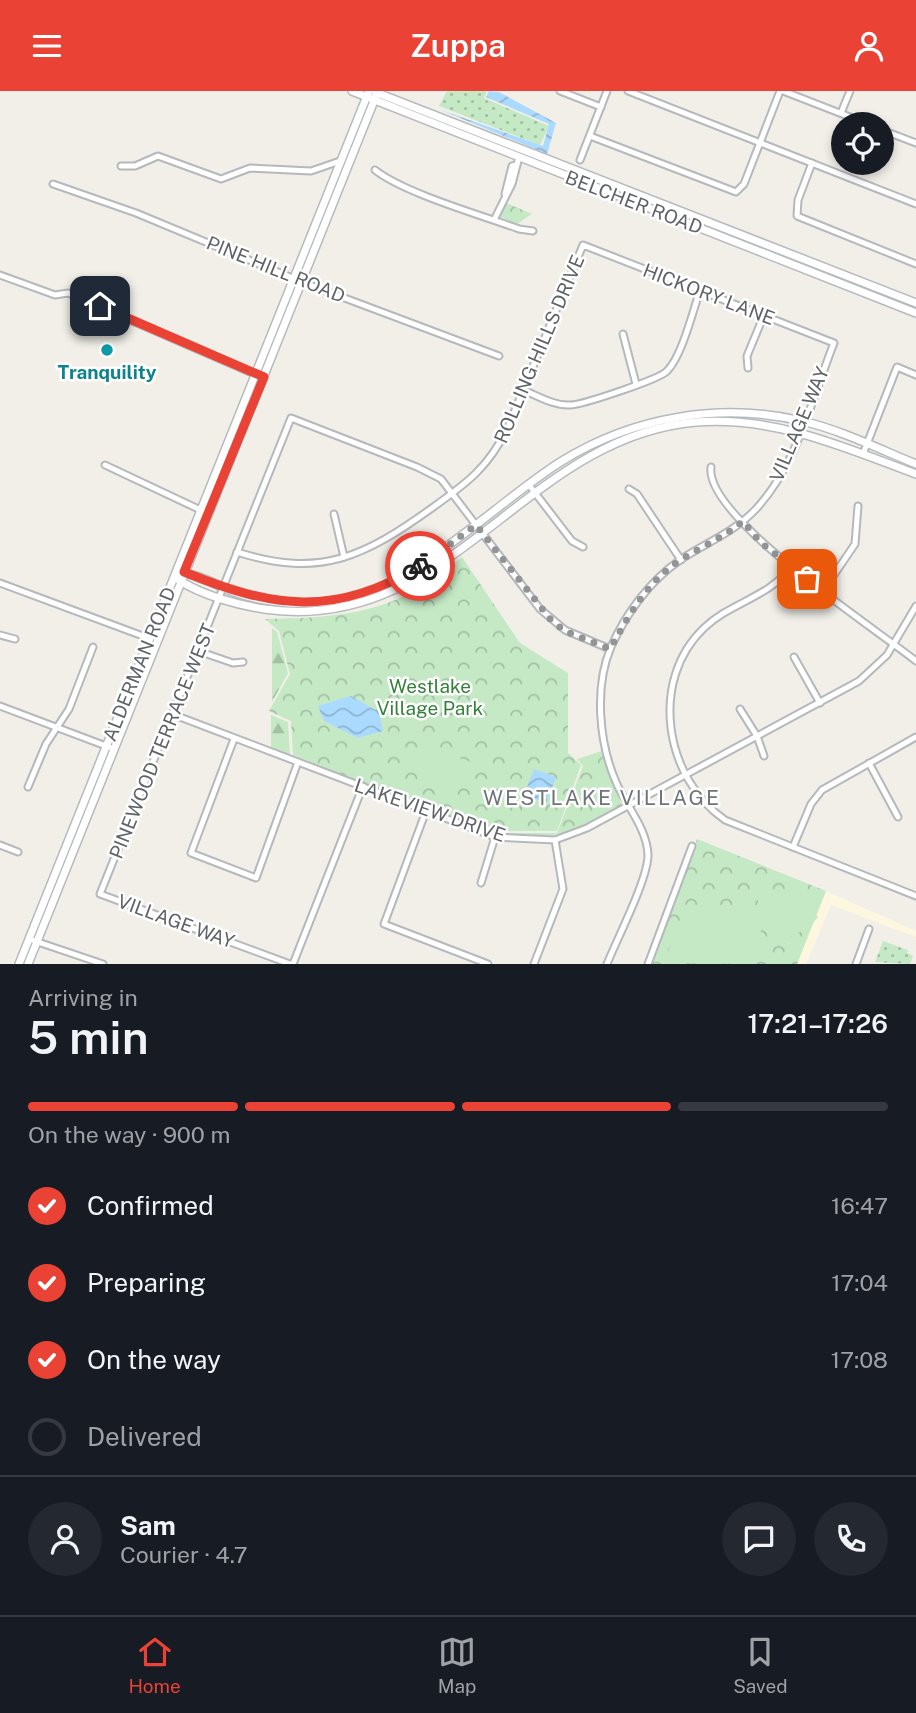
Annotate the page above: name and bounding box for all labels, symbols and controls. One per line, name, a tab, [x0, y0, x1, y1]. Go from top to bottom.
icon: menu	[28, 27, 66, 65]
text: Zuppa	[410, 27, 506, 64]
icon: person	[850, 27, 888, 65]
map controls	[831, 112, 894, 175]
button: locate	[831, 112, 894, 175]
street label: BELCHER ROAD	[562, 166, 706, 238]
street label: PINE HILL ROAD	[204, 231, 348, 307]
street label: ROLLING HILLS DRIVE	[489, 252, 589, 446]
street label: HICKORY LANE	[640, 259, 778, 329]
pin	[70, 276, 130, 336]
icon: home	[81, 287, 119, 325]
marker: Tranquility	[99, 342, 115, 358]
place label: Tranquility	[58, 361, 157, 383]
street label: VILLAGE WAY	[765, 363, 833, 485]
courier	[385, 531, 455, 601]
icon: bike	[401, 547, 439, 585]
pin	[777, 549, 837, 609]
icon: bag	[788, 560, 826, 598]
street label: ALDERMAN ROAD	[98, 584, 180, 744]
street label: PINEWOOD TERRACE WEST	[105, 620, 219, 862]
park label: Westlake Village Park	[377, 675, 484, 719]
street label: LAKEVIEW DRIVE	[352, 774, 508, 846]
district label: WESTLAKE VILLAGE	[483, 785, 721, 810]
street label: VILLAGE WAY	[115, 890, 238, 952]
text: Arriving in	[28, 984, 138, 1011]
text: 17:21–17:26	[747, 1008, 888, 1039]
text: 5 min	[28, 1010, 149, 1064]
text: On the way · 900 m	[28, 1121, 230, 1148]
icon: check	[28, 1187, 66, 1225]
text: Confirmed	[87, 1190, 214, 1221]
text: 16:47	[831, 1192, 888, 1219]
icon: check	[28, 1264, 66, 1302]
text: Preparing	[87, 1267, 206, 1298]
text: 17:04	[831, 1269, 888, 1296]
icon: check	[28, 1341, 66, 1379]
text: On the way	[87, 1344, 221, 1375]
text: 17:08	[831, 1346, 888, 1373]
text: Delivered	[87, 1421, 202, 1452]
button: person	[28, 1502, 102, 1576]
button: chat	[722, 1502, 796, 1576]
button: phone	[814, 1502, 888, 1576]
text: Sam	[120, 1510, 176, 1541]
text: Courier · 4.7	[120, 1541, 248, 1568]
tab: Home	[128, 1633, 181, 1697]
tab: Map	[438, 1633, 476, 1697]
tab: Saved	[733, 1633, 788, 1697]

